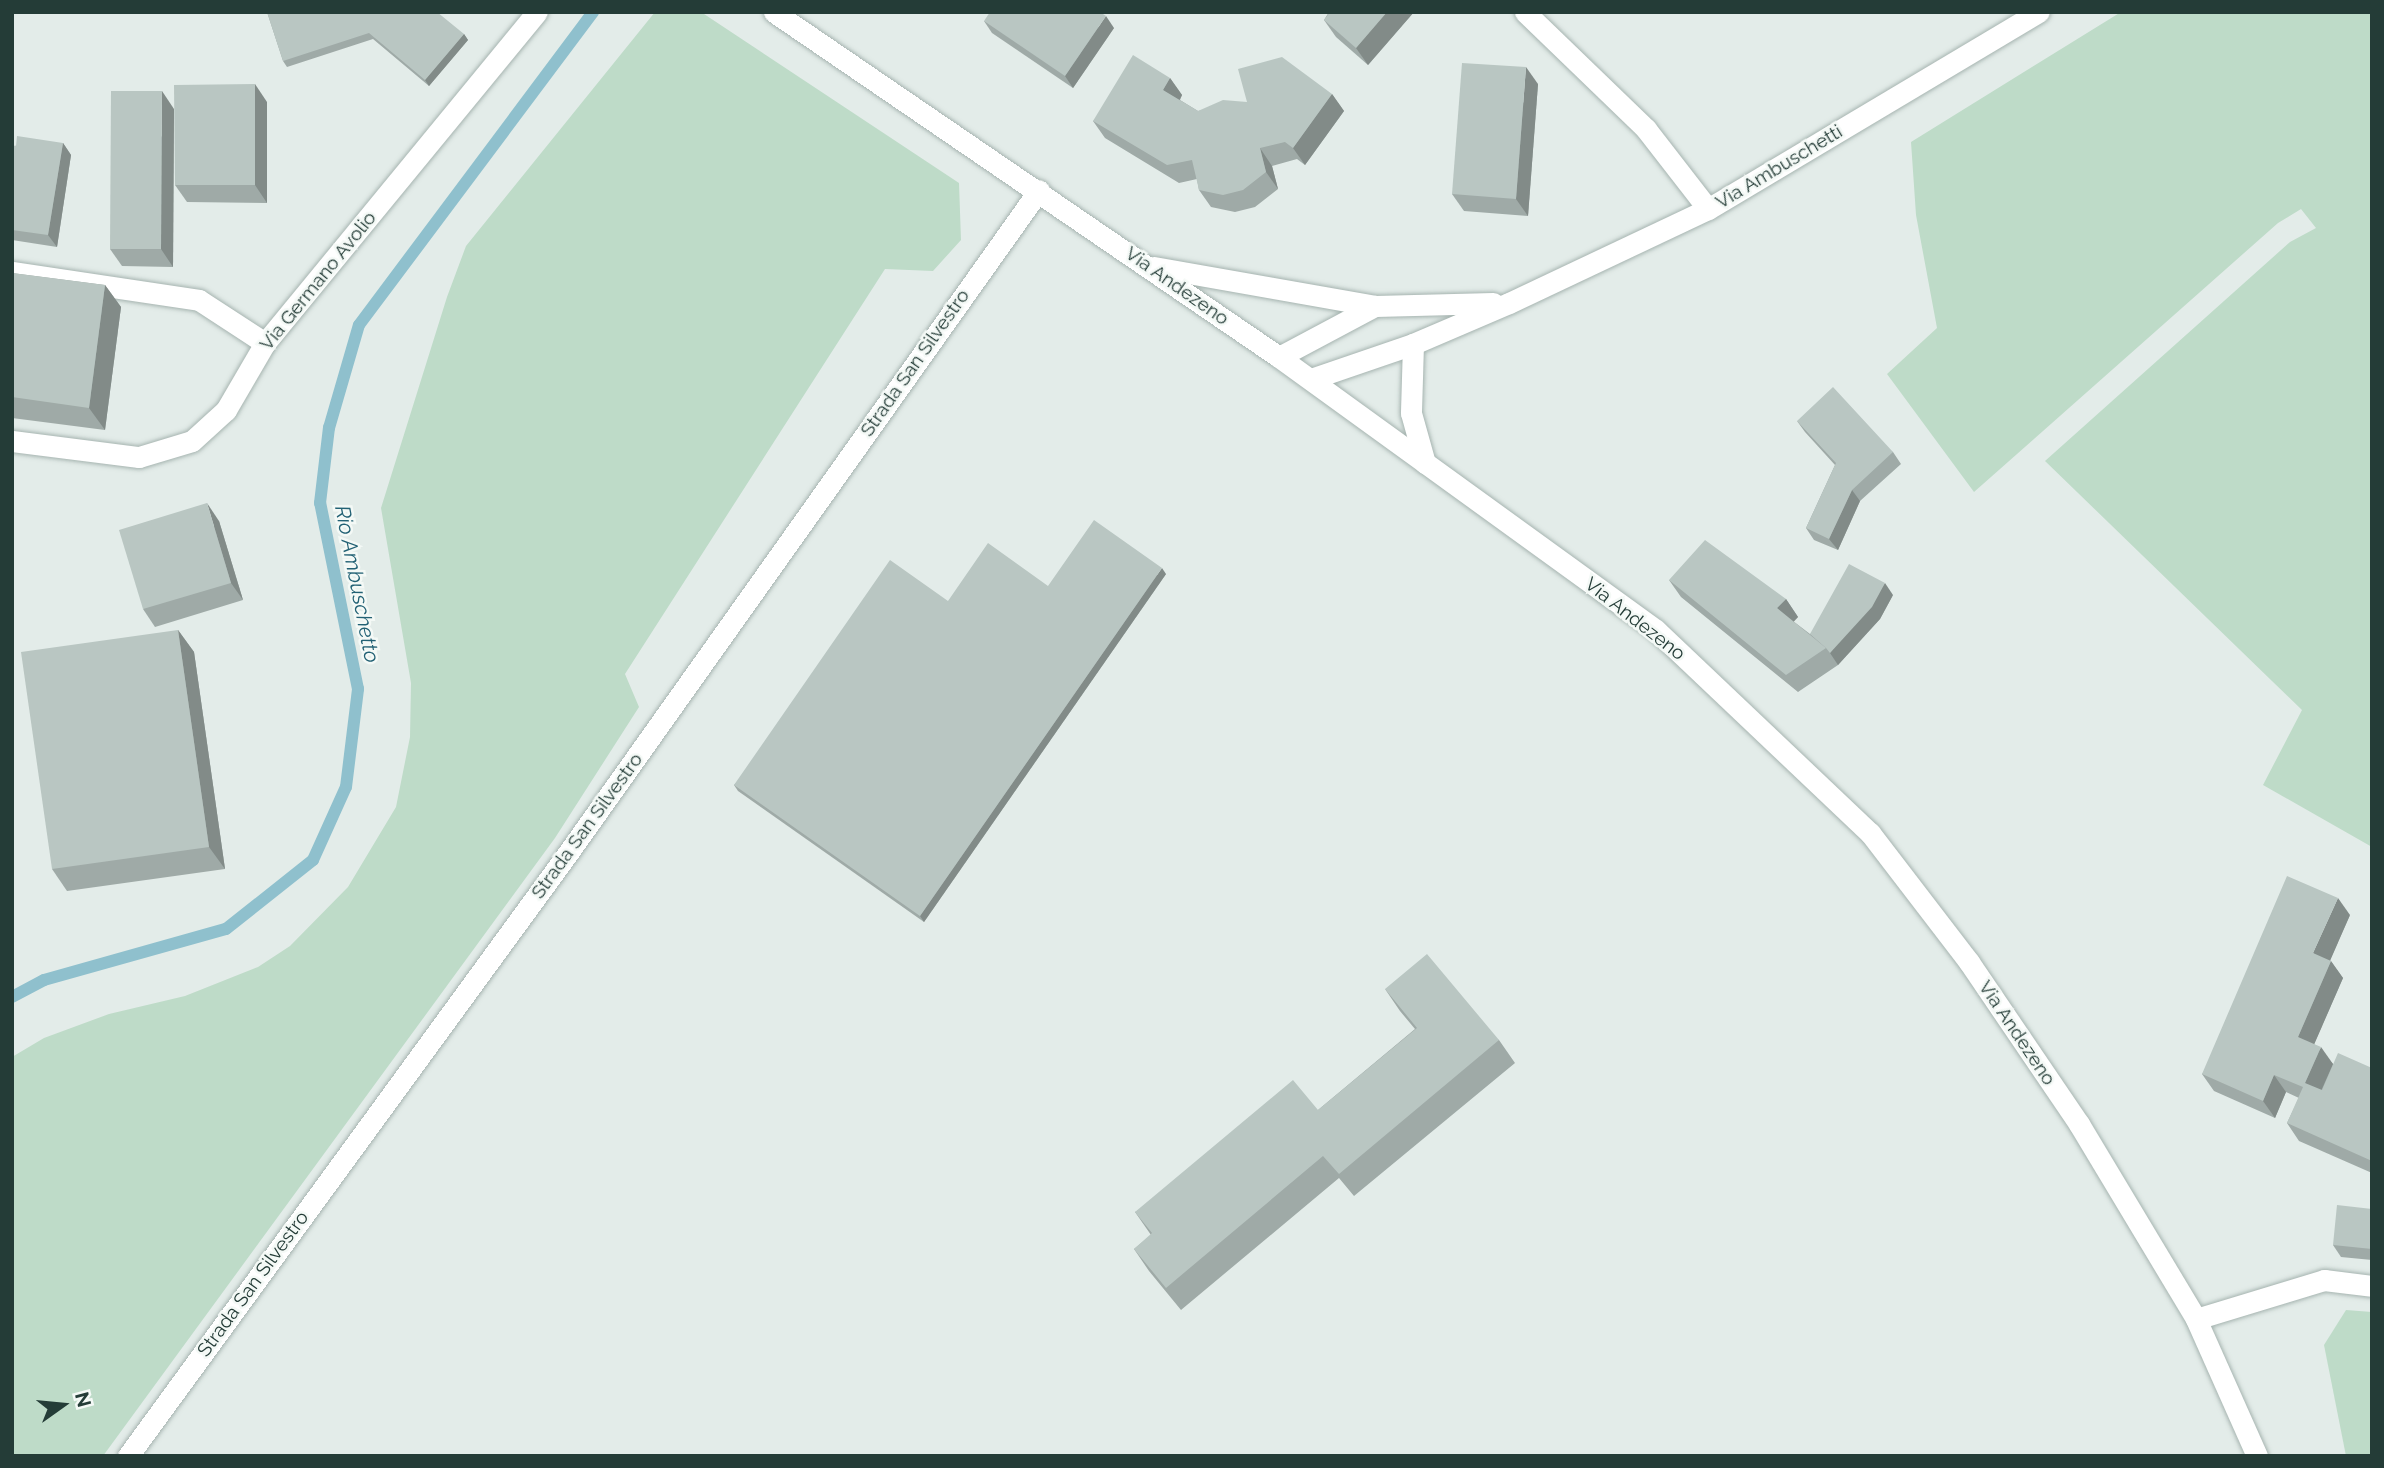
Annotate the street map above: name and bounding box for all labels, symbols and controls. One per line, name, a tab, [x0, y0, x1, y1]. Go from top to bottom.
street label: Via Ambuschetti	[1711, 120, 1847, 214]
street label: Via Germano Avolio	[255, 207, 381, 355]
street label: Via Andezeno	[1121, 242, 1233, 330]
street label: Strada San Silvestro	[856, 285, 974, 441]
water label: Rio Ambuschetto	[329, 503, 385, 665]
street label: Via Andezeno	[1580, 573, 1690, 665]
street label: Strada San Silvestro	[527, 749, 647, 903]
street label: Via Andezeno	[1974, 976, 2060, 1090]
street label: Strada San Silvestro	[193, 1207, 313, 1361]
north arrow	[28, 1370, 98, 1440]
text: N	[71, 1390, 96, 1409]

